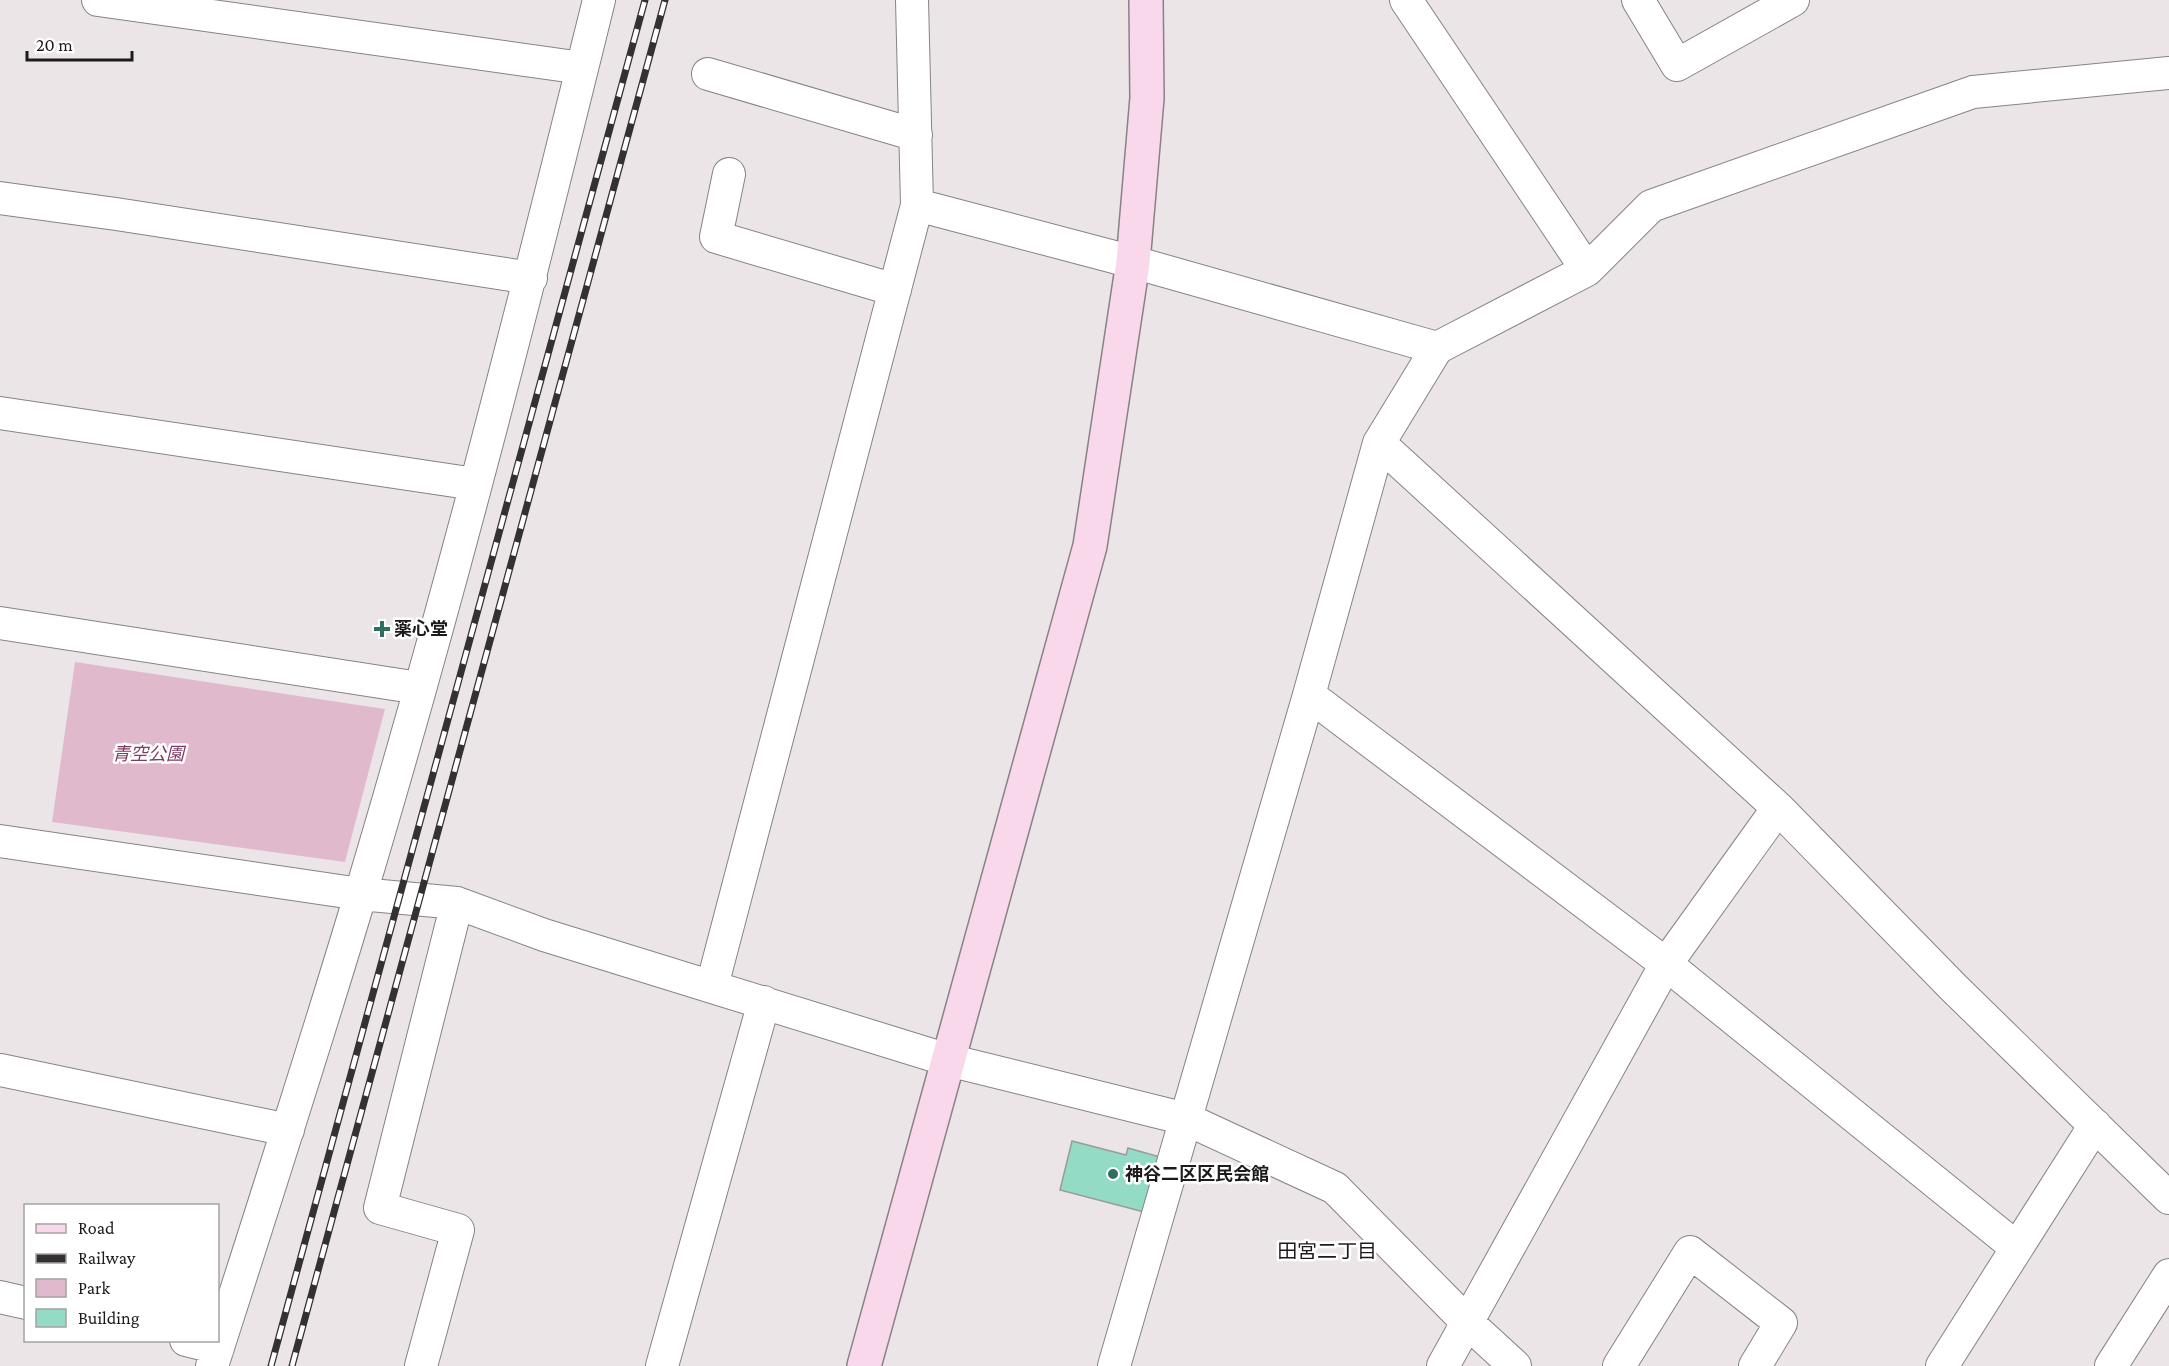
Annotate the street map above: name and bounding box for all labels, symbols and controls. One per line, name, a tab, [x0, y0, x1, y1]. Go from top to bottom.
scale bar	[27, 24, 132, 62]
text: 20 m	[36, 35, 73, 55]
place label: 薬心堂	[394, 619, 448, 639]
marker: 薬心堂	[375, 622, 389, 636]
park label: 青空公園	[112, 744, 187, 764]
place label: 神谷二区区民会館	[1125, 1164, 1269, 1184]
marker: 神谷二区区民会館	[1106, 1167, 1120, 1181]
legend	[24, 1204, 219, 1342]
text: Road	[78, 1218, 115, 1238]
district label: 田宮二丁目	[1277, 1240, 1377, 1262]
text: Railway	[78, 1248, 136, 1268]
text: Park	[78, 1278, 110, 1298]
text: Building	[78, 1308, 140, 1328]

